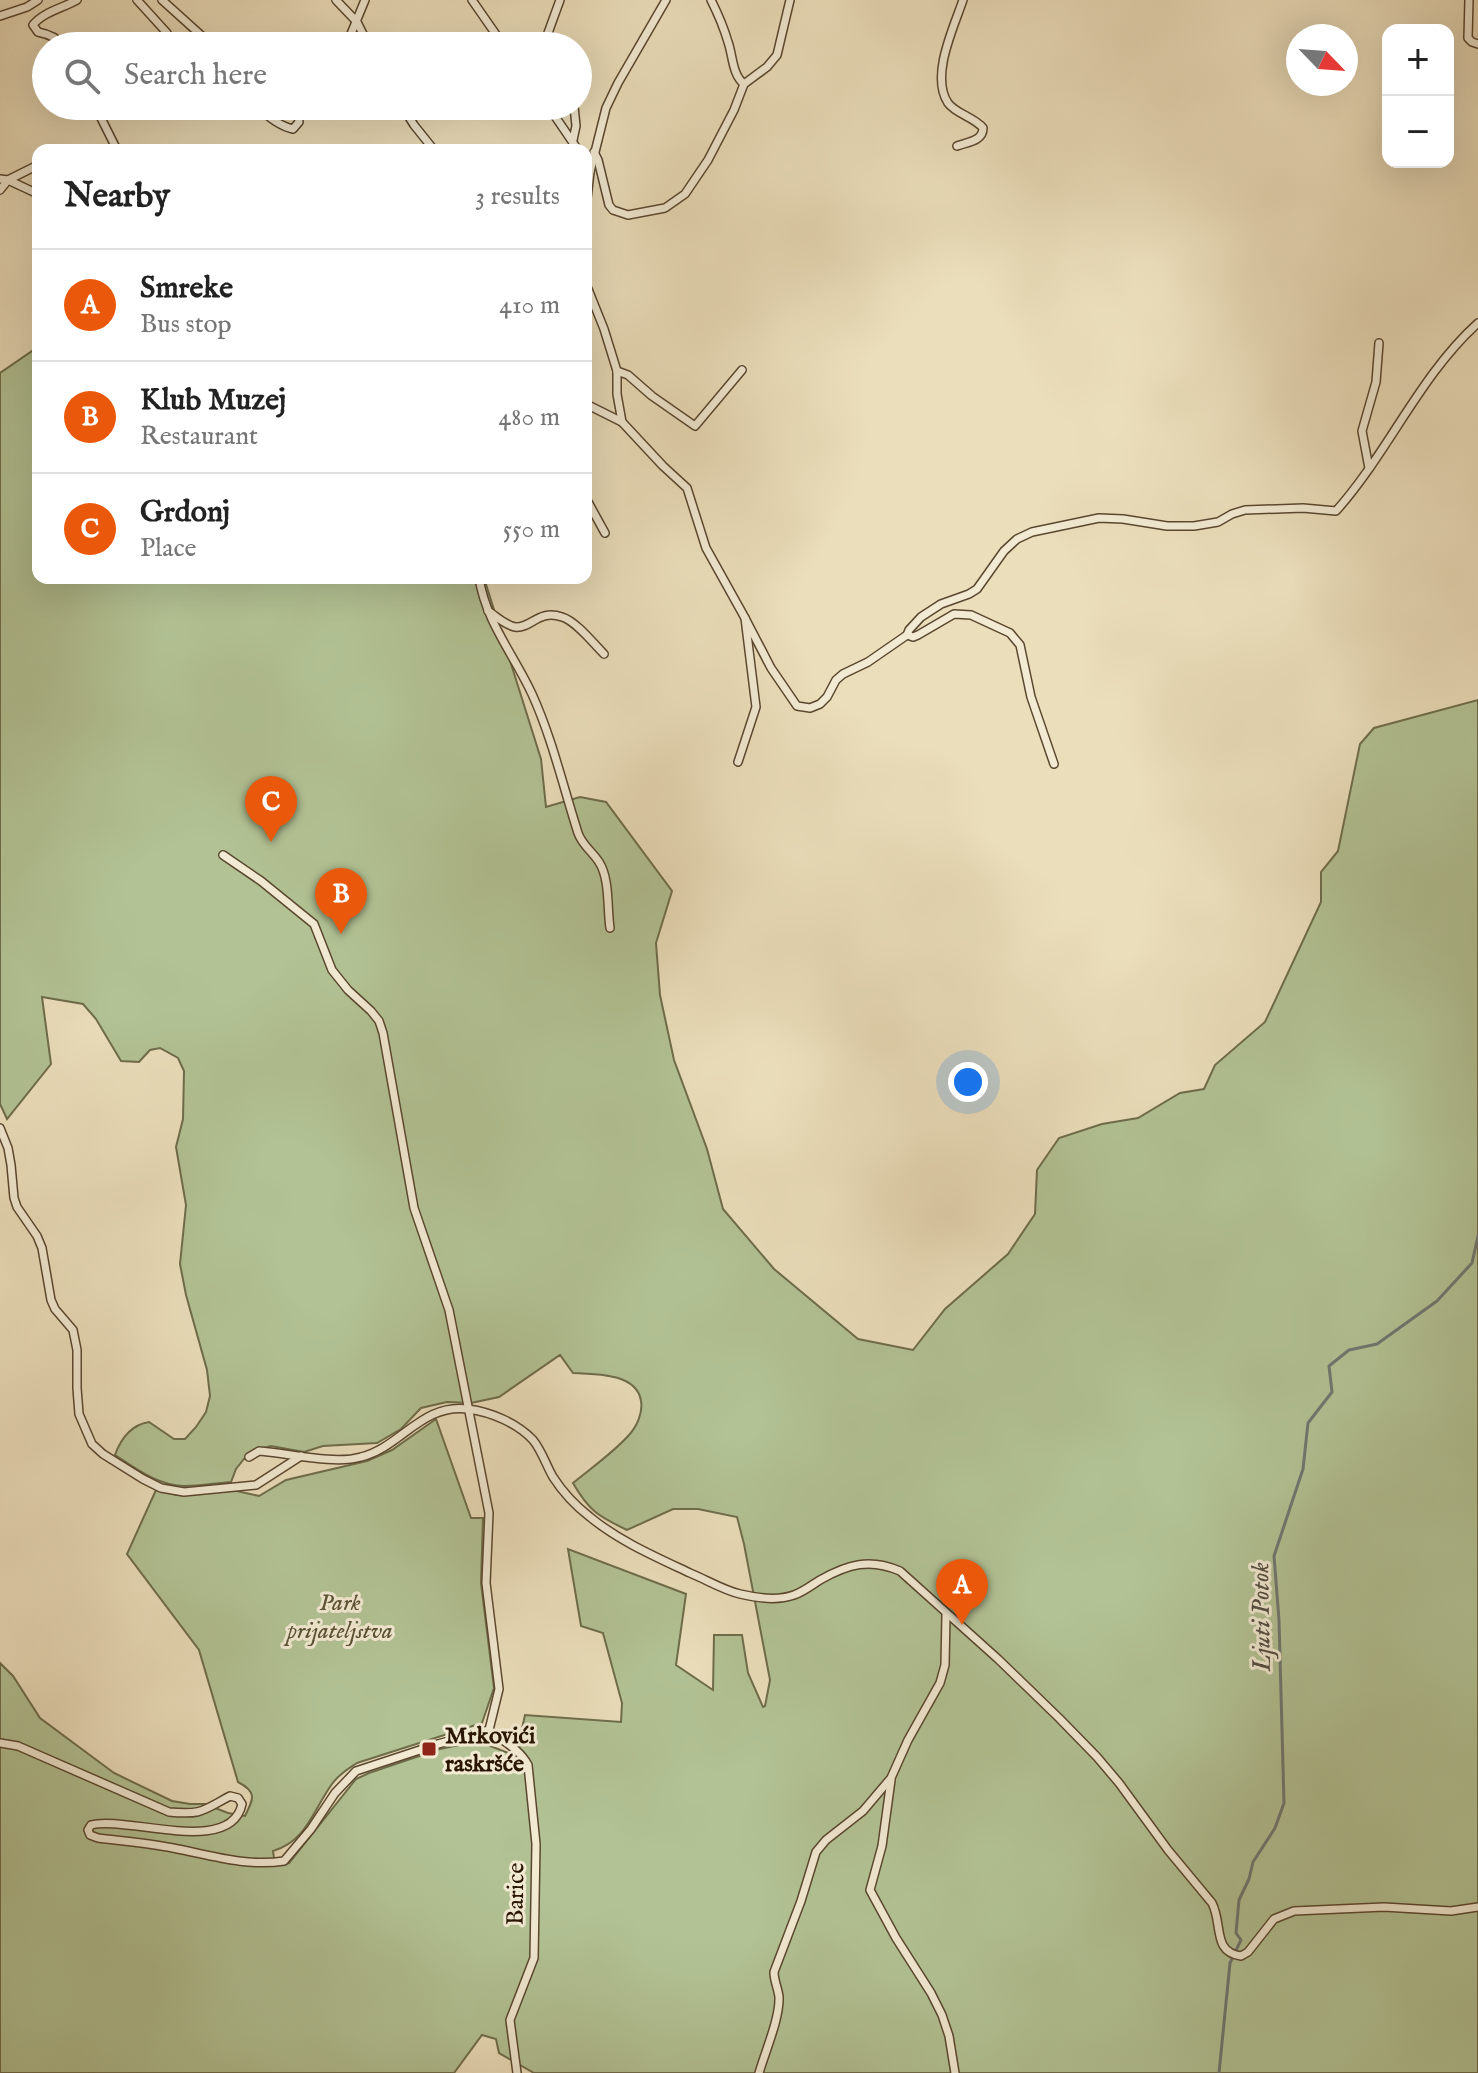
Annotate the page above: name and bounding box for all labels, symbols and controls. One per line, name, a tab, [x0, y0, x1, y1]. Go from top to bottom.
north arrow	[1286, 24, 1358, 96]
map controls	[1382, 24, 1454, 168]
button: +	[1382, 24, 1454, 96]
search box	[32, 32, 592, 120]
icon: search	[60, 54, 104, 98]
text: Search here	[124, 57, 267, 95]
button: −	[1382, 96, 1454, 168]
text: Nearby	[64, 175, 170, 218]
text: 3 results	[475, 180, 560, 213]
text: Smreke	[140, 270, 233, 308]
text: A	[81, 289, 99, 322]
text: 410 m	[499, 289, 560, 322]
text: Bus stop	[140, 308, 232, 341]
text: Klub Muzej	[140, 382, 286, 420]
text: B	[81, 401, 99, 434]
text: 480 m	[499, 401, 560, 434]
text: Restaurant	[140, 420, 258, 453]
text: Grdonj	[140, 494, 230, 532]
text: C	[81, 513, 99, 546]
text: 550 m	[503, 513, 560, 546]
text: Place	[140, 532, 196, 565]
pin: C	[245, 776, 297, 842]
pin: B	[315, 868, 367, 934]
your location	[948, 1062, 988, 1102]
pin: A	[936, 1559, 988, 1625]
water label: Ljuti Potok	[1244, 1561, 1279, 1673]
park label: Park prijateljstva	[283, 1588, 393, 1647]
place label: Mrkovići raskršće	[445, 1721, 536, 1780]
marker: Mrkovići raskršće	[420, 1740, 438, 1758]
street label: Barice	[500, 1862, 533, 1926]

